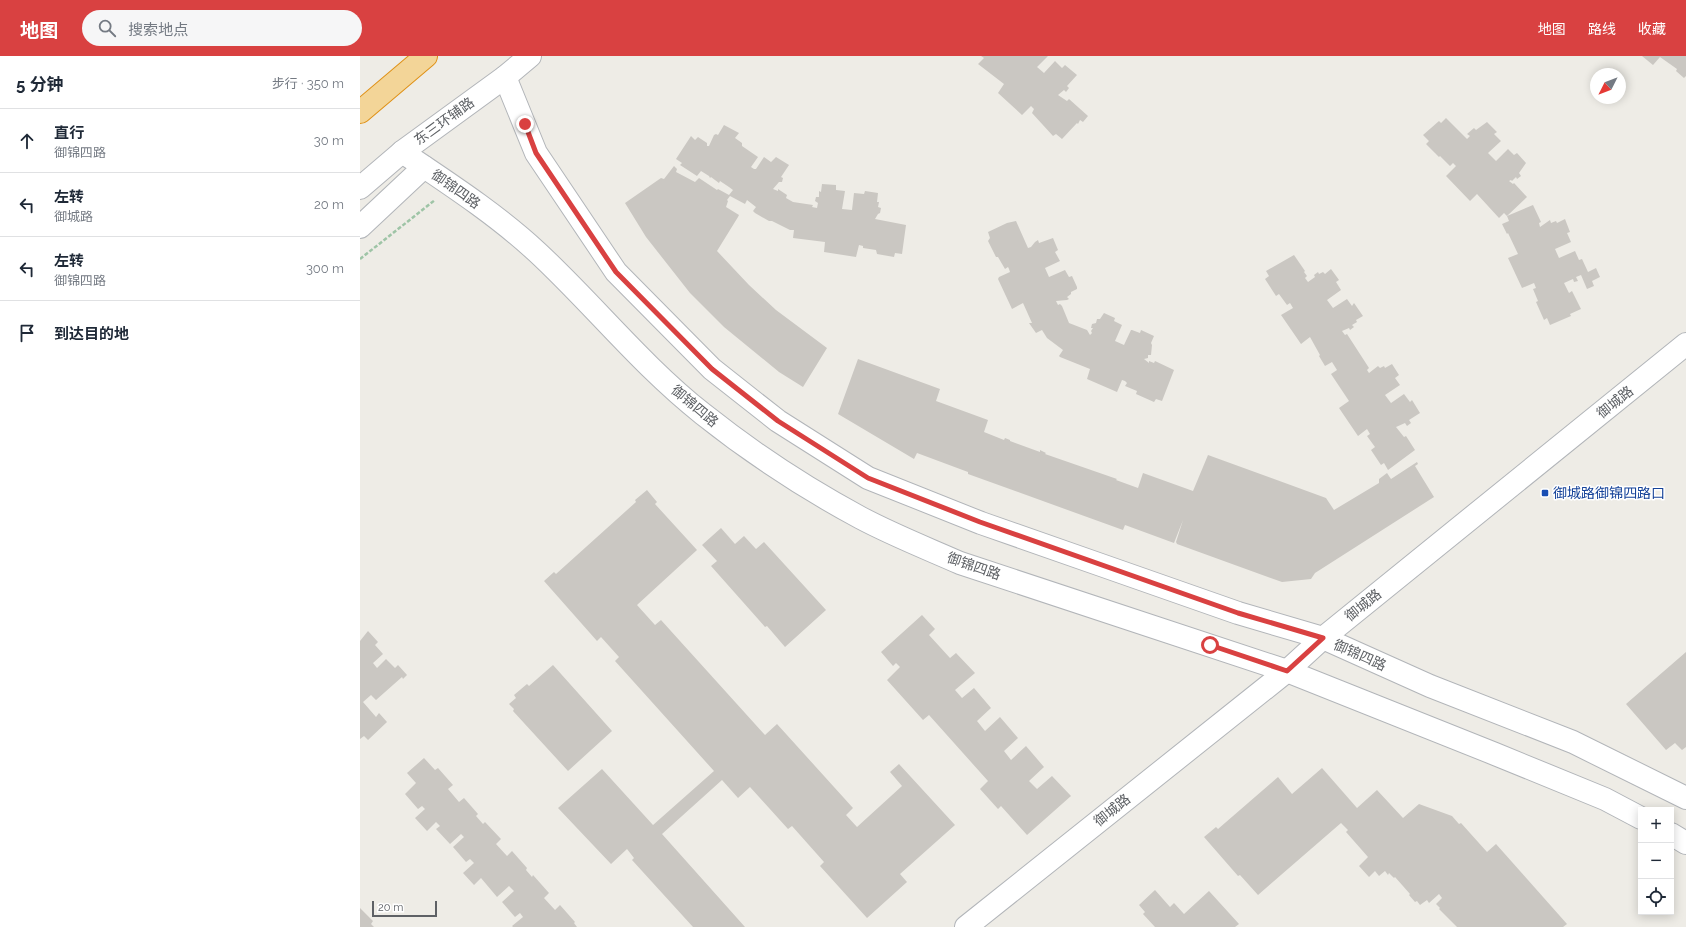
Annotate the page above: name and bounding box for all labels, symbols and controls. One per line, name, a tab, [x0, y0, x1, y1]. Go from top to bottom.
search box	[82, 10, 362, 46]
icon: search	[96, 17, 118, 39]
text: 地图	[20, 19, 58, 41]
text: 搜索地点	[128, 21, 188, 39]
text: 地图	[1538, 21, 1566, 37]
text: 路线	[1588, 21, 1616, 37]
text: 收藏	[1638, 21, 1666, 37]
north arrow	[1590, 68, 1626, 104]
text: 5 分钟	[16, 74, 64, 94]
text: 步行 · 350 m	[272, 76, 344, 91]
street label: 东三环辅路	[411, 94, 477, 148]
route end	[516, 115, 534, 133]
text: 直行	[54, 124, 84, 142]
icon: ahead	[16, 130, 38, 152]
text: 30 m	[314, 133, 344, 148]
text: 御锦四路	[54, 145, 106, 160]
street label: 御锦四路	[428, 166, 484, 212]
text: 左转	[54, 188, 84, 206]
icon: left	[16, 194, 38, 216]
text: 20 m	[314, 197, 344, 212]
text: 御城路	[54, 209, 93, 224]
text: 左转	[54, 252, 84, 270]
icon: left	[16, 258, 38, 280]
text: 300 m	[306, 261, 344, 276]
text: 御锦四路	[54, 273, 106, 288]
icon: arrive	[16, 322, 38, 344]
text: 到达目的地	[54, 325, 129, 343]
street label: 御锦四路	[668, 382, 722, 430]
street label: 御城路	[1594, 383, 1636, 421]
place label: 御城路御锦四路口	[1553, 485, 1665, 501]
marker: 御城路御锦四路口	[1540, 488, 1550, 498]
street label: 御锦四路	[945, 549, 1003, 583]
street label: 御城路	[1342, 586, 1384, 624]
route start	[1201, 636, 1219, 654]
street label: 御锦四路	[1331, 636, 1389, 674]
street label: 御城路	[1091, 791, 1133, 829]
map controls	[1638, 807, 1674, 915]
button: +	[1638, 807, 1674, 843]
button: −	[1638, 843, 1674, 879]
button: locate	[1638, 879, 1674, 915]
scale bar	[372, 899, 437, 918]
text: 20 m	[378, 901, 403, 914]

